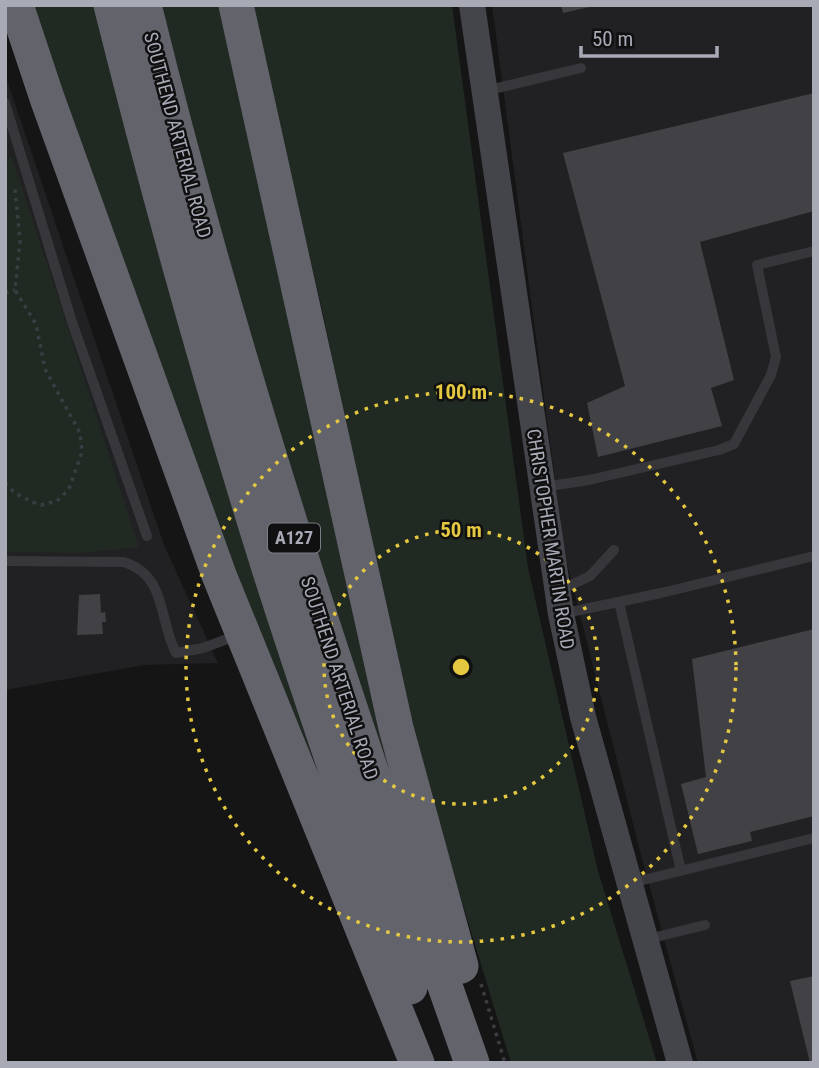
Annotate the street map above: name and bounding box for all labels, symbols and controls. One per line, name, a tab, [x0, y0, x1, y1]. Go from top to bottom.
scale bar	[581, 14, 718, 58]
text: 50 m	[592, 27, 633, 51]
street label: SOUTHEND ARTERIAL ROAD	[139, 30, 216, 241]
text: 100 m	[435, 380, 487, 404]
street label: CHRISTOPHER MARTIN ROAD	[522, 427, 579, 651]
text: 50 m	[440, 518, 482, 542]
road number: A127	[268, 524, 320, 552]
street label: SOUTHEND ARTERIAL ROAD	[296, 574, 383, 783]
centre of rings	[449, 655, 473, 679]

